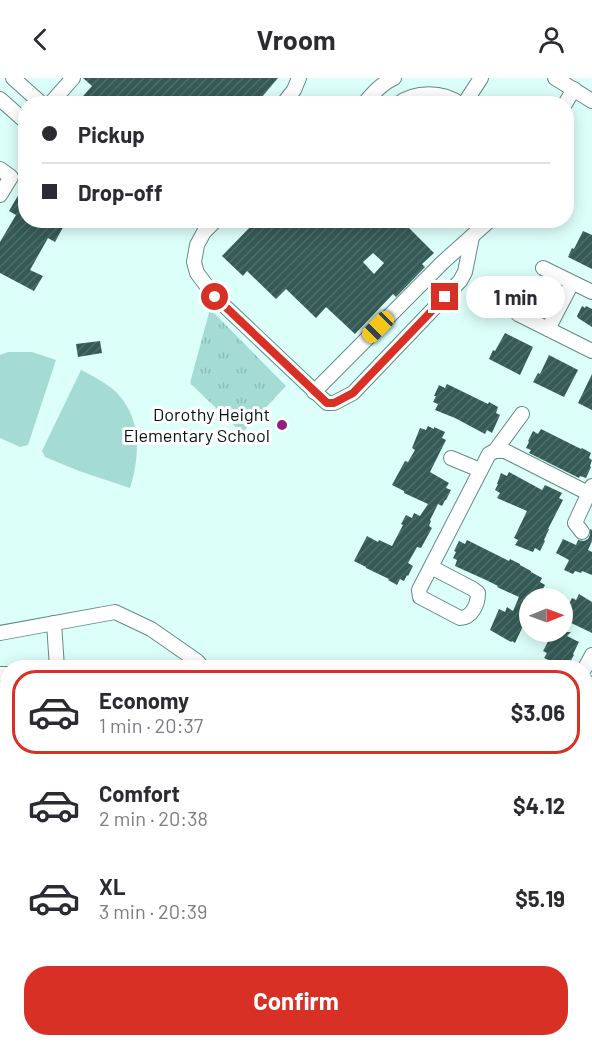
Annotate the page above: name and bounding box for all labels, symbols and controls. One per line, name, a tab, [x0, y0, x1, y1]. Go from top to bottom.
icon: back	[24, 23, 57, 56]
text: Vroom	[257, 23, 335, 55]
icon: person	[535, 23, 568, 56]
text: Pickup	[78, 121, 145, 147]
text: Drop-off	[78, 179, 162, 205]
callout: 1 min	[466, 276, 565, 318]
route start	[201, 283, 228, 310]
route end	[431, 283, 458, 310]
text: 1 min	[494, 285, 537, 309]
car	[359, 308, 397, 346]
place label: Dorothy Height Elementary School	[123, 403, 270, 446]
marker: Dorothy Height Elementary School	[275, 418, 289, 432]
north arrow	[519, 588, 573, 642]
map controls	[519, 588, 573, 642]
icon: car	[27, 685, 81, 739]
text: Economy	[99, 687, 189, 713]
text: $3.06	[511, 699, 565, 725]
text: 1 min · 20:37	[99, 713, 203, 737]
icon: car	[27, 778, 81, 832]
text: Comfort	[99, 780, 180, 806]
text: $4.12	[513, 792, 565, 818]
text: 2 min · 20:38	[99, 806, 208, 830]
icon: car	[27, 871, 81, 925]
text: XL	[99, 873, 125, 899]
text: $5.19	[515, 885, 565, 911]
text: 3 min · 20:39	[99, 899, 207, 923]
button: Confirm	[24, 966, 568, 1035]

